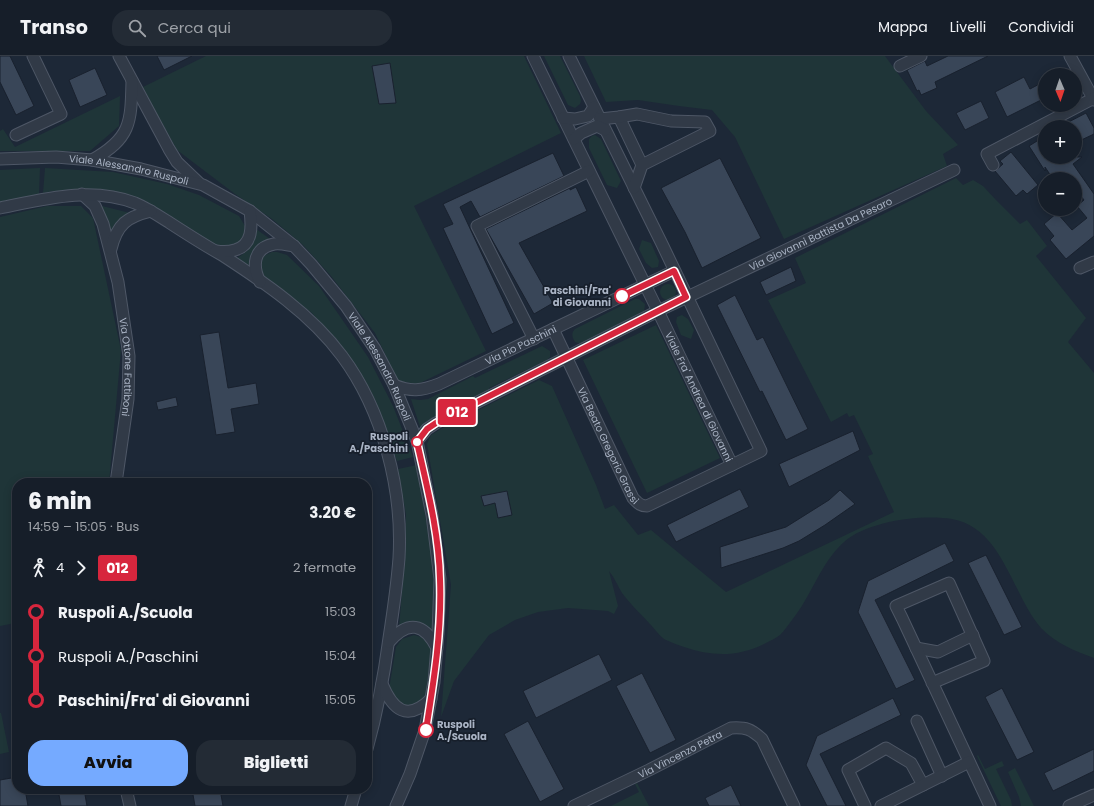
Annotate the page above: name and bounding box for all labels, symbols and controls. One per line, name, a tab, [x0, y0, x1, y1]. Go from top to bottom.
search box	[112, 10, 392, 46]
text: Transo	[20, 14, 88, 41]
icon: search	[126, 17, 148, 39]
text: Cerca qui	[158, 17, 231, 38]
text: Mappa	[878, 17, 928, 37]
text: Livelli	[950, 17, 986, 37]
text: Condividi	[1008, 17, 1074, 37]
north arrow	[1038, 68, 1082, 112]
map controls	[1038, 68, 1082, 216]
button: +	[1038, 120, 1082, 164]
street label: Viale Alessandro Ruspoli	[68, 151, 190, 188]
button: −	[1038, 172, 1082, 216]
street label: Via Giovanni Battista Da Pesaro	[746, 193, 895, 274]
place label: Paschini/Fra' di Giovanni	[544, 283, 611, 310]
marker: Paschini/Fra' di Giovanni	[614, 288, 630, 304]
street label: Viale Alessandro Ruspoli	[345, 309, 415, 423]
street label: Via Ottone Fattiboni	[116, 317, 137, 417]
street label: Via Pio Paschini	[482, 321, 559, 368]
street label: Viale Fra' Andrea di Giovanni	[661, 329, 737, 464]
street label: Via Beato Gregorio Grassi	[574, 385, 642, 508]
line badge: 012	[434, 399, 480, 425]
text: 012	[446, 402, 468, 422]
place label: Ruspoli A./Paschini	[349, 429, 408, 456]
marker: Ruspoli A./Paschini	[411, 436, 423, 448]
text: 6 min	[28, 486, 92, 517]
text: 3.20 €	[309, 502, 356, 523]
text: 14:59 – 15:05 · Bus	[28, 517, 139, 536]
icon: walk	[28, 557, 50, 579]
icon: forward	[70, 557, 92, 579]
text: 4	[56, 558, 64, 577]
text: 012	[106, 558, 129, 578]
text: 2 fermate	[293, 558, 356, 577]
text: Ruspoli A./Scuola	[58, 602, 193, 623]
text: 15:03	[325, 602, 356, 621]
text: Ruspoli A./Paschini	[58, 646, 198, 667]
text: 15:04	[325, 646, 356, 665]
text: Paschini/Fra' di Giovanni	[58, 690, 250, 711]
text: 15:05	[325, 690, 356, 709]
place label: Ruspoli A./Scuola	[437, 717, 487, 744]
marker: Ruspoli A./Scuola	[418, 722, 434, 738]
street label: Via Vincenzo Petra	[635, 726, 725, 782]
button: Avvia	[28, 740, 188, 786]
button: Biglietti	[196, 740, 356, 786]

